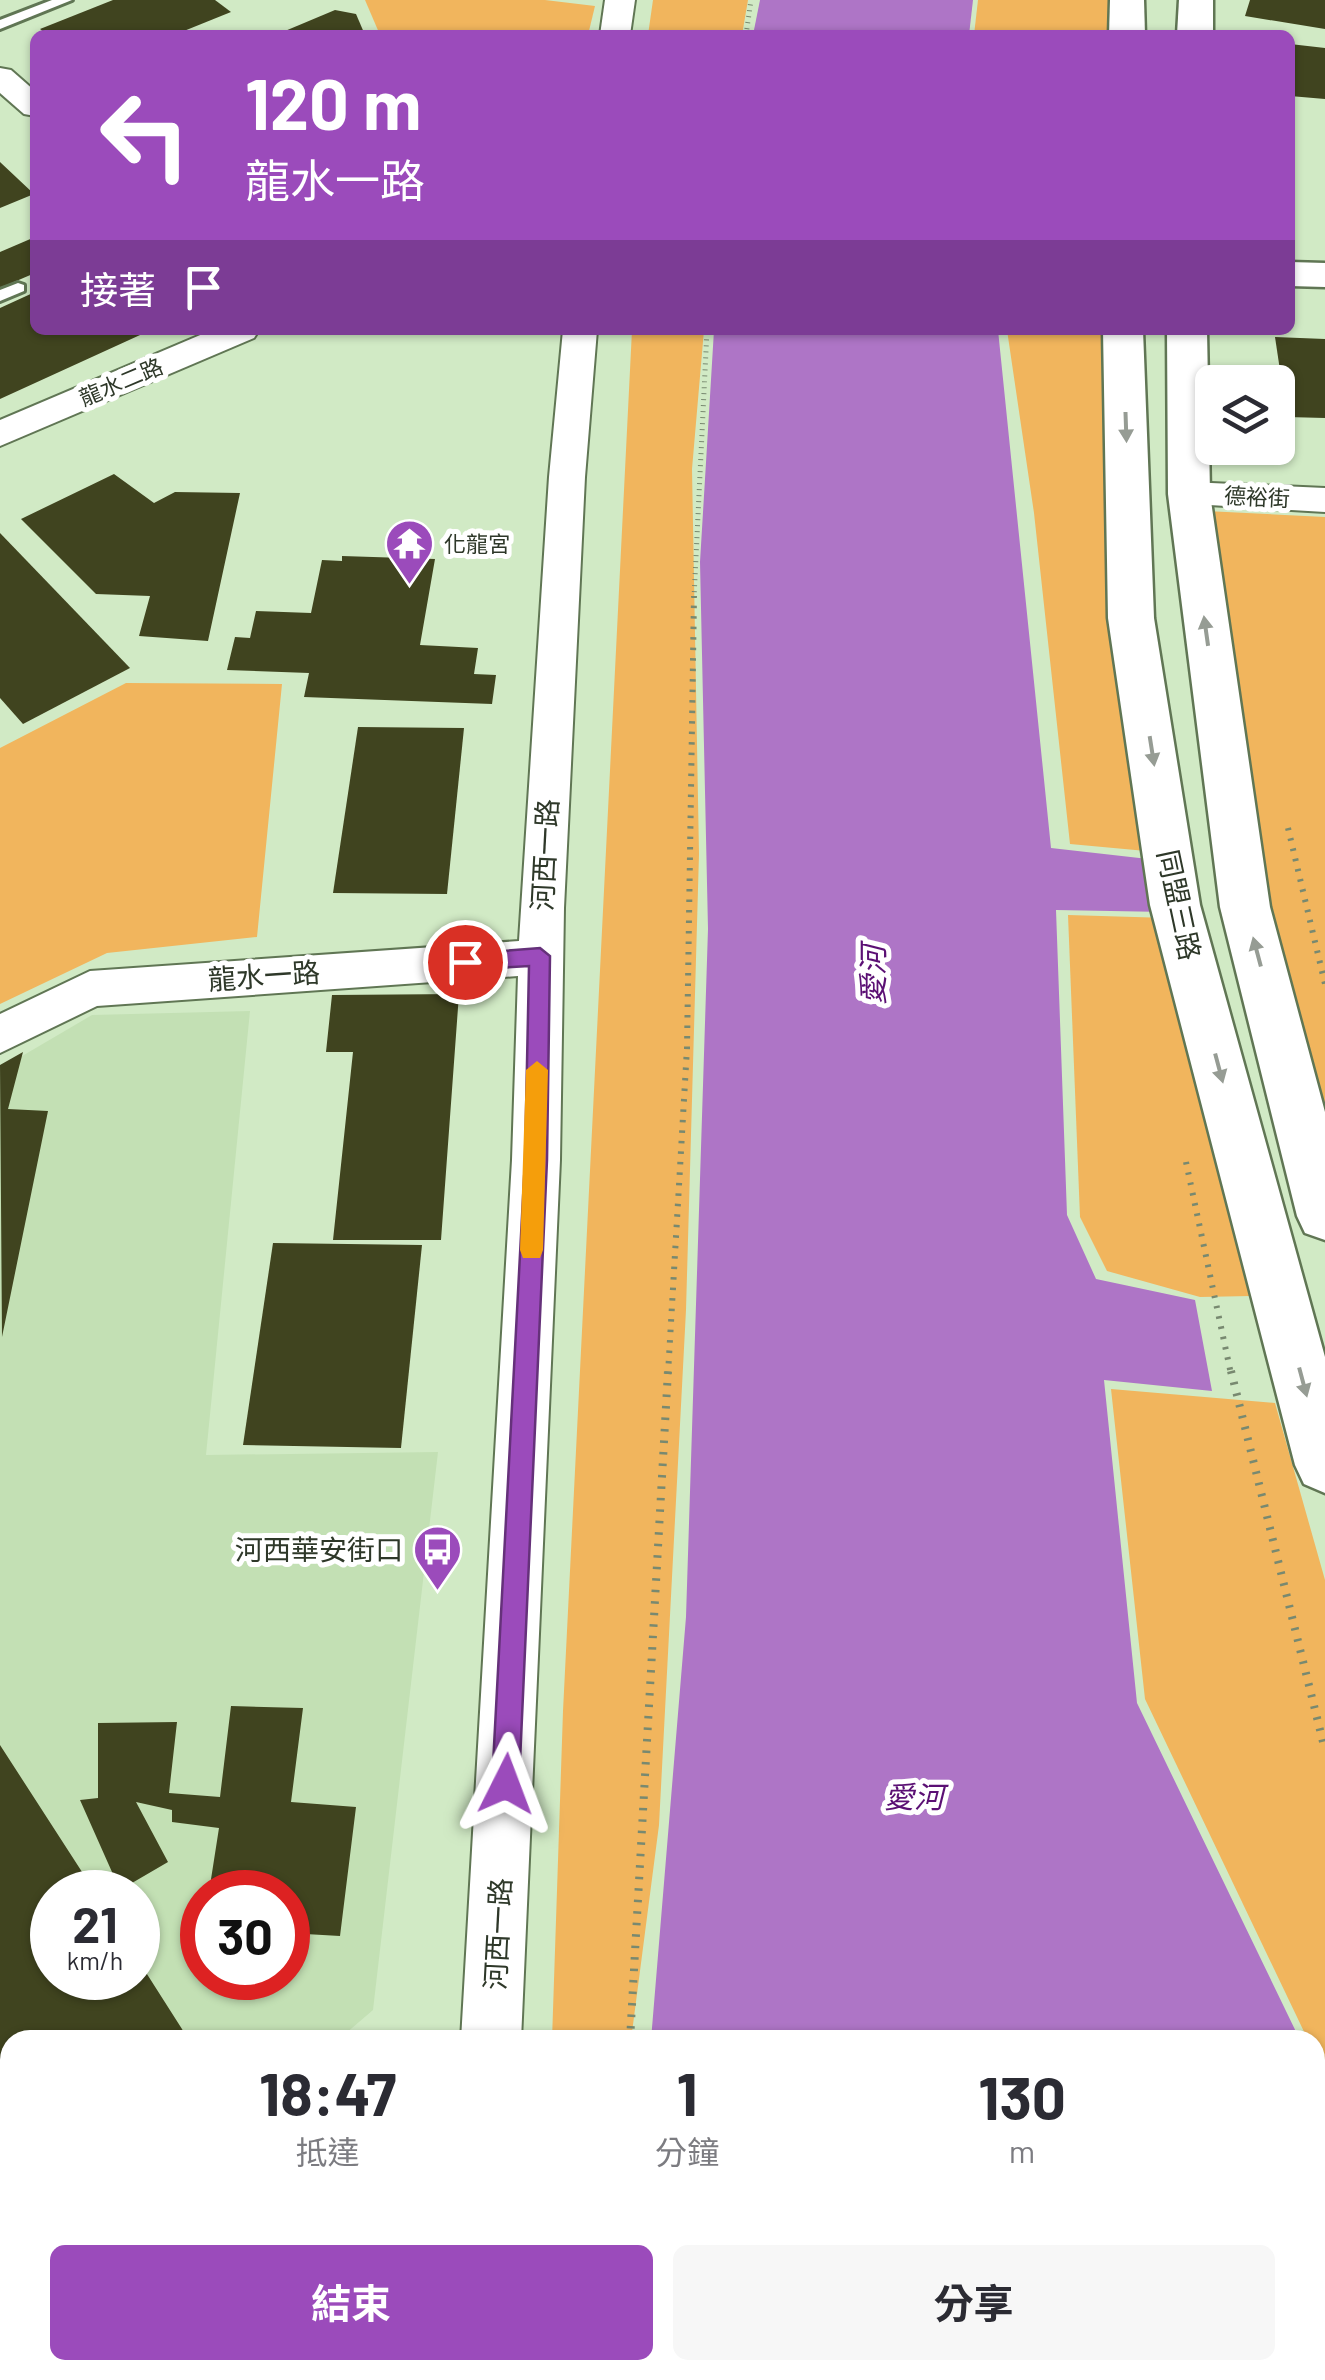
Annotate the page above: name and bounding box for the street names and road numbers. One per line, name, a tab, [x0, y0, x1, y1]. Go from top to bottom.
street label: 龍水二路	[75, 352, 166, 410]
street label: 德裕街	[1223, 481, 1291, 511]
street label: 河西一路	[524, 798, 564, 912]
street label: 同盟三路	[1152, 846, 1208, 963]
street label: 龍水一路	[207, 954, 321, 996]
street label: 河西一路	[477, 1877, 517, 1991]

